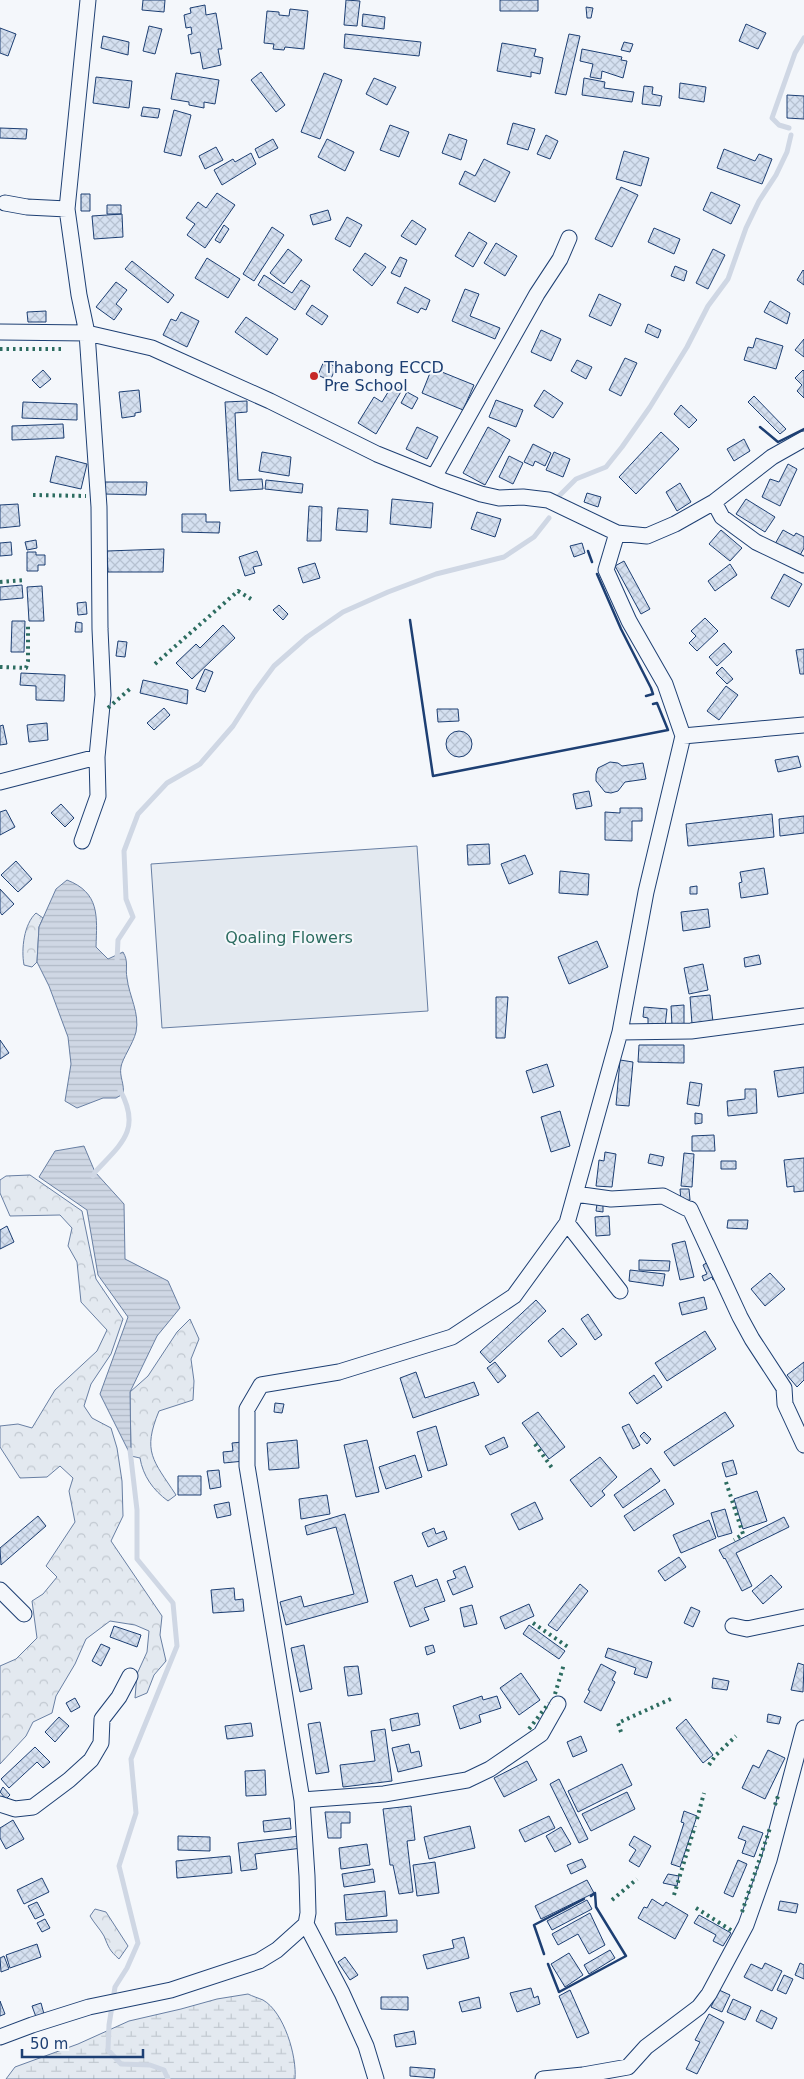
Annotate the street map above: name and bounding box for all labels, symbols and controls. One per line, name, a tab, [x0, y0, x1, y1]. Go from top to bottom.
place label: Thabong ECCD Pre School	[323, 358, 444, 395]
marker: Thabong ECCD Pre School	[308, 370, 320, 382]
park label: Qoaling Flowers	[225, 928, 353, 947]
scale bar	[22, 2026, 144, 2058]
text: 50 m	[30, 2035, 68, 2053]

